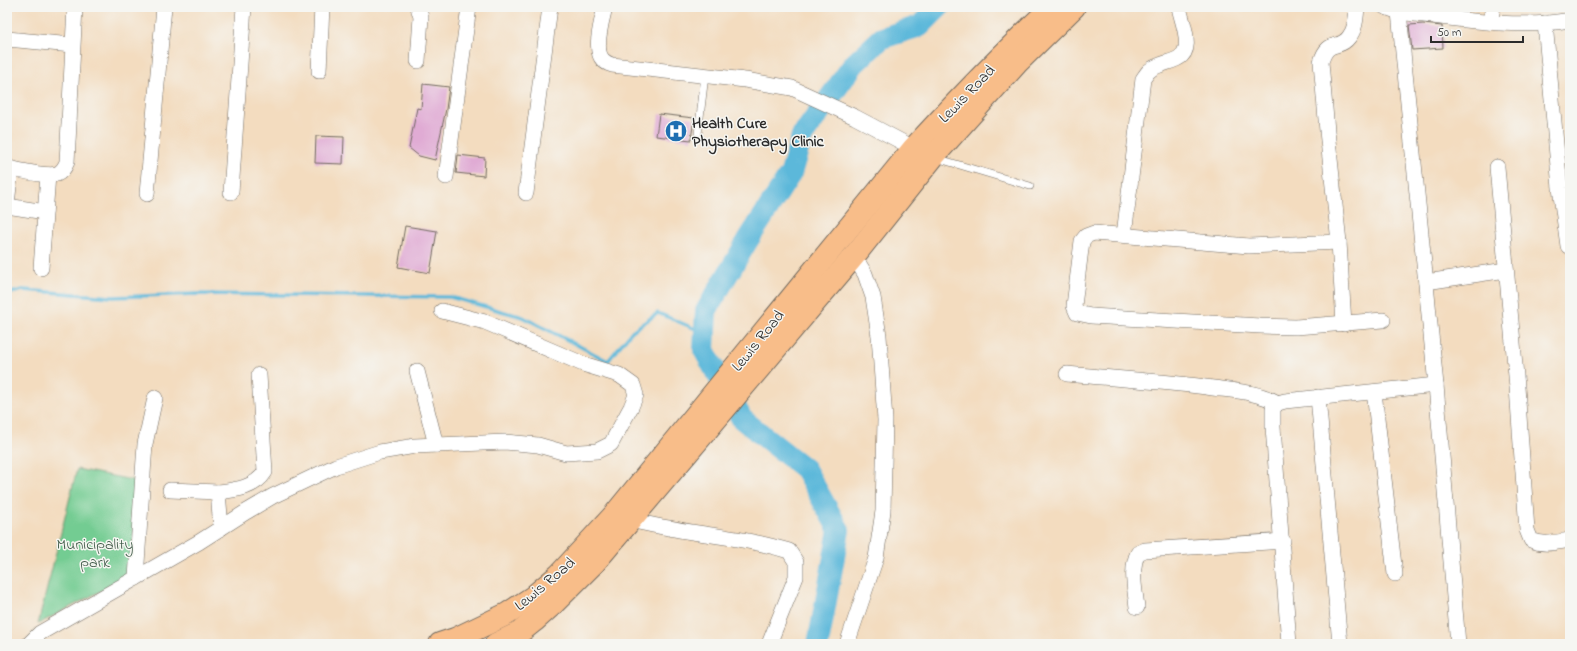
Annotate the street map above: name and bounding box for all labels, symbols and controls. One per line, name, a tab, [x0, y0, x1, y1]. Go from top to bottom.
scale bar	[1431, 18, 1523, 44]
text: 50 m	[1437, 24, 1461, 42]
street label: Lewis Road	[933, 60, 1002, 129]
place label: Health Cure Physiotherapy Clinic	[692, 112, 825, 155]
hospital icon: Health Cure Physiotherapy Clinic	[663, 118, 689, 144]
street label: Lewis Road	[726, 305, 791, 377]
park label: Municipality park	[57, 533, 133, 575]
street label: Lewis Road	[509, 552, 581, 617]

